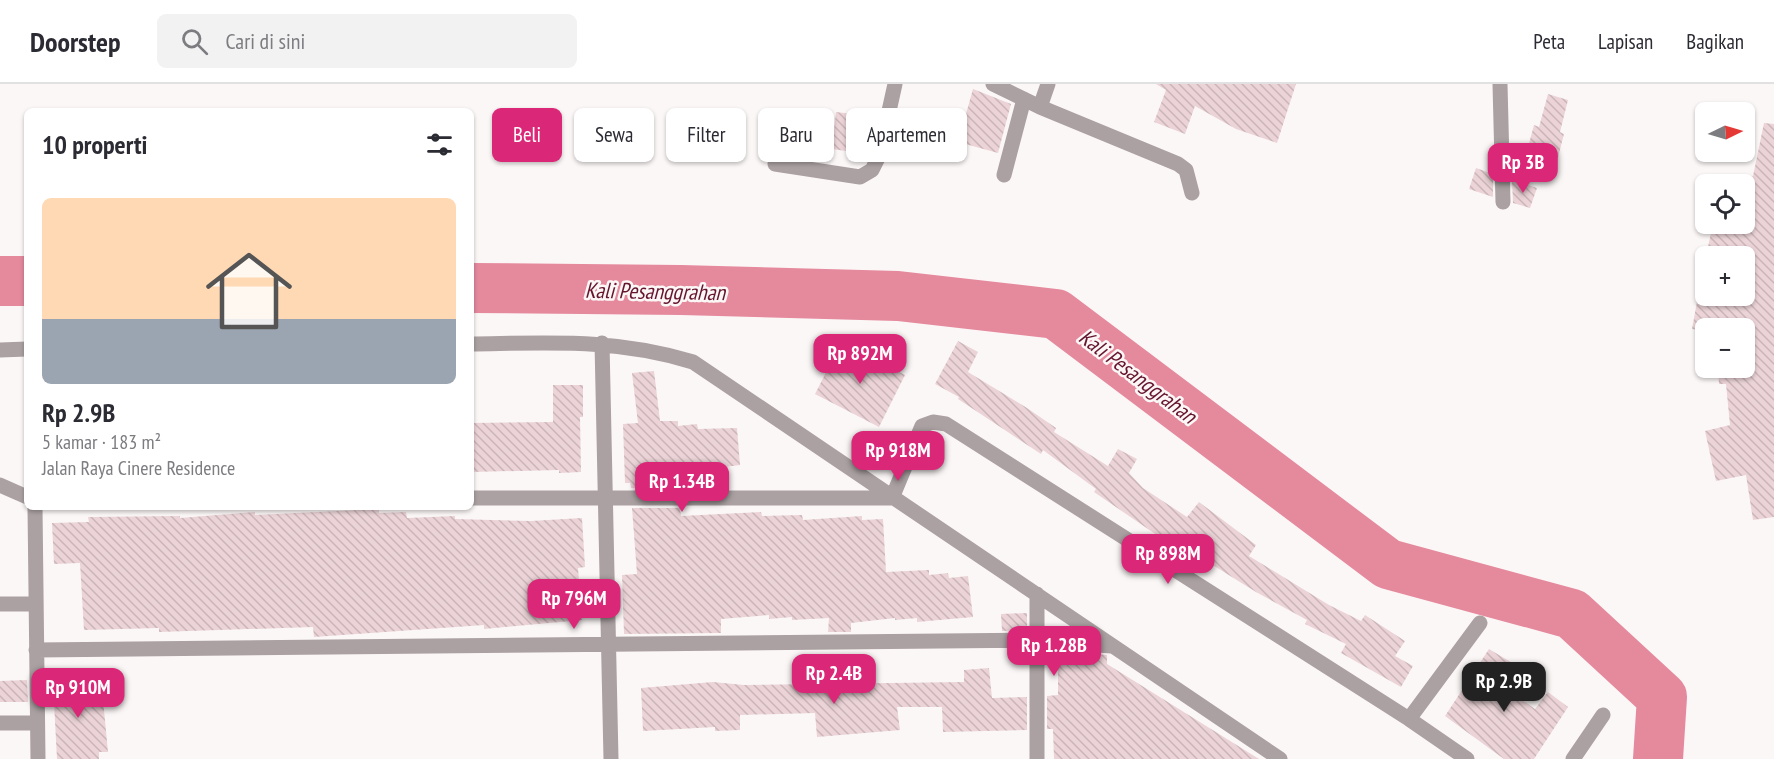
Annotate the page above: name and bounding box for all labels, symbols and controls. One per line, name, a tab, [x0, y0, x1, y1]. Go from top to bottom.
search box	[157, 14, 577, 68]
text: Doorstep	[30, 23, 121, 60]
icon: search	[178, 25, 211, 58]
text: Cari di sini	[226, 27, 305, 55]
text: Peta	[1533, 28, 1565, 55]
text: Lapisan	[1598, 28, 1653, 55]
text: Bagikan	[1686, 28, 1744, 55]
north arrow	[1695, 102, 1755, 162]
map controls	[1695, 102, 1755, 378]
chip: Beli	[492, 108, 562, 162]
chip: Sewa	[574, 108, 654, 162]
chip: Filter	[666, 108, 746, 162]
chip: Baru	[758, 108, 834, 162]
chip: Apartemen	[846, 108, 967, 162]
text: 10 properti	[42, 128, 147, 161]
icon: filters	[423, 128, 456, 161]
pin: Rp 3B	[1481, 143, 1565, 194]
text: Rp 3B	[1502, 149, 1544, 175]
button: locate	[1695, 174, 1755, 234]
icon: home	[195, 237, 303, 345]
button: +	[1695, 246, 1755, 306]
water label: Kali Pesanggrahan	[585, 276, 727, 306]
button: −	[1695, 318, 1755, 378]
water label: Kali Pesanggrahan	[1074, 323, 1203, 430]
pin: Rp 892M	[805, 334, 915, 385]
text: Rp 892M	[827, 340, 893, 366]
text: Rp 2.9B	[42, 396, 115, 429]
text: 5 kamar · 183 m²	[42, 429, 161, 455]
pin: Rp 918M	[843, 431, 953, 482]
text: Rp 918M	[865, 437, 931, 463]
text: Jalan Raya Cinere Residence	[42, 455, 235, 481]
pin: Rp 1.34B	[620, 462, 744, 513]
text: Rp 1.34B	[649, 468, 715, 494]
pin: Rp 898M	[1113, 534, 1223, 585]
text: Rp 898M	[1135, 540, 1201, 566]
pin: Rp 796M	[519, 579, 629, 630]
text: Rp 796M	[541, 585, 607, 611]
pin: Rp 1.28B	[992, 626, 1116, 677]
text: Rp 1.28B	[1021, 632, 1087, 658]
pin: Rp 2.4B	[779, 654, 889, 705]
text: Rp 2.4B	[806, 660, 862, 686]
pin: Rp 2.9B	[1449, 662, 1559, 713]
pin: Rp 910M	[23, 668, 133, 719]
text: Rp 2.9B	[1476, 668, 1532, 694]
text: Rp 910M	[45, 674, 111, 700]

